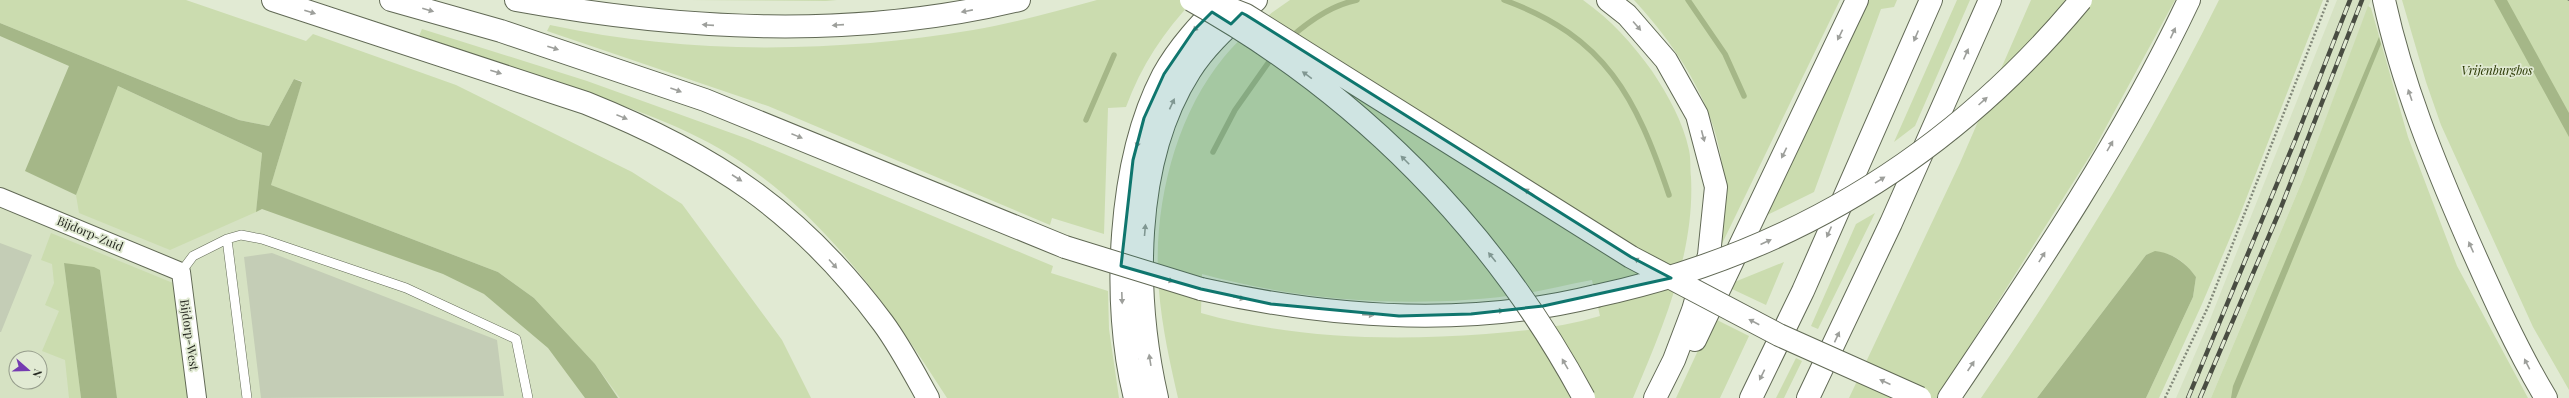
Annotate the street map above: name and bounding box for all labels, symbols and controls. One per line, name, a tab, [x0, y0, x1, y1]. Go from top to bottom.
one-way arrow	[422, 8, 435, 14]
one-way arrow	[961, 8, 973, 14]
one-way arrow	[304, 9, 316, 15]
one-way arrow	[702, 21, 714, 28]
one-way arrow	[832, 21, 844, 28]
one-way arrow	[1632, 21, 1642, 31]
one-way arrow	[1192, 22, 1201, 33]
one-way arrow	[2170, 27, 2176, 38]
one-way arrow	[1837, 30, 1843, 41]
one-way arrow	[1912, 30, 1918, 42]
one-way arrow	[547, 45, 559, 51]
one-way arrow	[1963, 48, 1969, 59]
park label: Vrijenburgbos	[2461, 62, 2533, 78]
one-way arrow	[490, 69, 502, 75]
one-way arrow	[1302, 71, 1312, 79]
one-way arrow	[670, 87, 682, 93]
one-way arrow	[2407, 88, 2413, 100]
one-way arrow	[1978, 97, 1988, 106]
one-way arrow	[1169, 98, 1175, 109]
one-way arrow	[617, 115, 629, 121]
one-way arrow	[1700, 130, 1706, 142]
one-way arrow	[792, 133, 803, 139]
one-way arrow	[1134, 136, 1140, 148]
one-way arrow	[2107, 140, 2114, 152]
one-way arrow	[1781, 147, 1788, 158]
one-way arrow	[1400, 155, 1410, 165]
one-way arrow	[731, 175, 742, 182]
one-way arrow	[1874, 177, 1886, 184]
one-way arrow	[1523, 188, 1535, 195]
street label: Bijdorp-Zuid	[55, 212, 126, 254]
one-way arrow	[1141, 224, 1148, 236]
one-way arrow	[1826, 226, 1832, 237]
one-way arrow	[1760, 239, 1771, 245]
one-way arrow	[2468, 241, 2474, 252]
one-way arrow	[1487, 251, 1496, 262]
one-way arrow	[2038, 252, 2046, 262]
one-way arrow	[1633, 258, 1645, 264]
one-way arrow	[829, 259, 838, 269]
one-way arrow	[1163, 277, 1175, 283]
one-way arrow	[1119, 292, 1126, 305]
one-way arrow	[1233, 295, 1245, 301]
street label: Bijdorp-West	[177, 298, 203, 372]
one-way arrow	[1492, 308, 1504, 315]
one-way arrow	[1362, 311, 1374, 318]
one-way arrow	[1748, 318, 1760, 325]
one-way arrow	[1834, 332, 1840, 343]
north arrow	[8, 350, 48, 390]
one-way arrow	[1147, 354, 1153, 366]
one-way arrow	[1562, 358, 1569, 370]
one-way arrow	[2523, 359, 2530, 370]
one-way arrow	[1967, 360, 1975, 371]
text: N	[29, 367, 46, 380]
one-way arrow	[1759, 369, 1765, 380]
one-way arrow	[1879, 379, 1890, 385]

